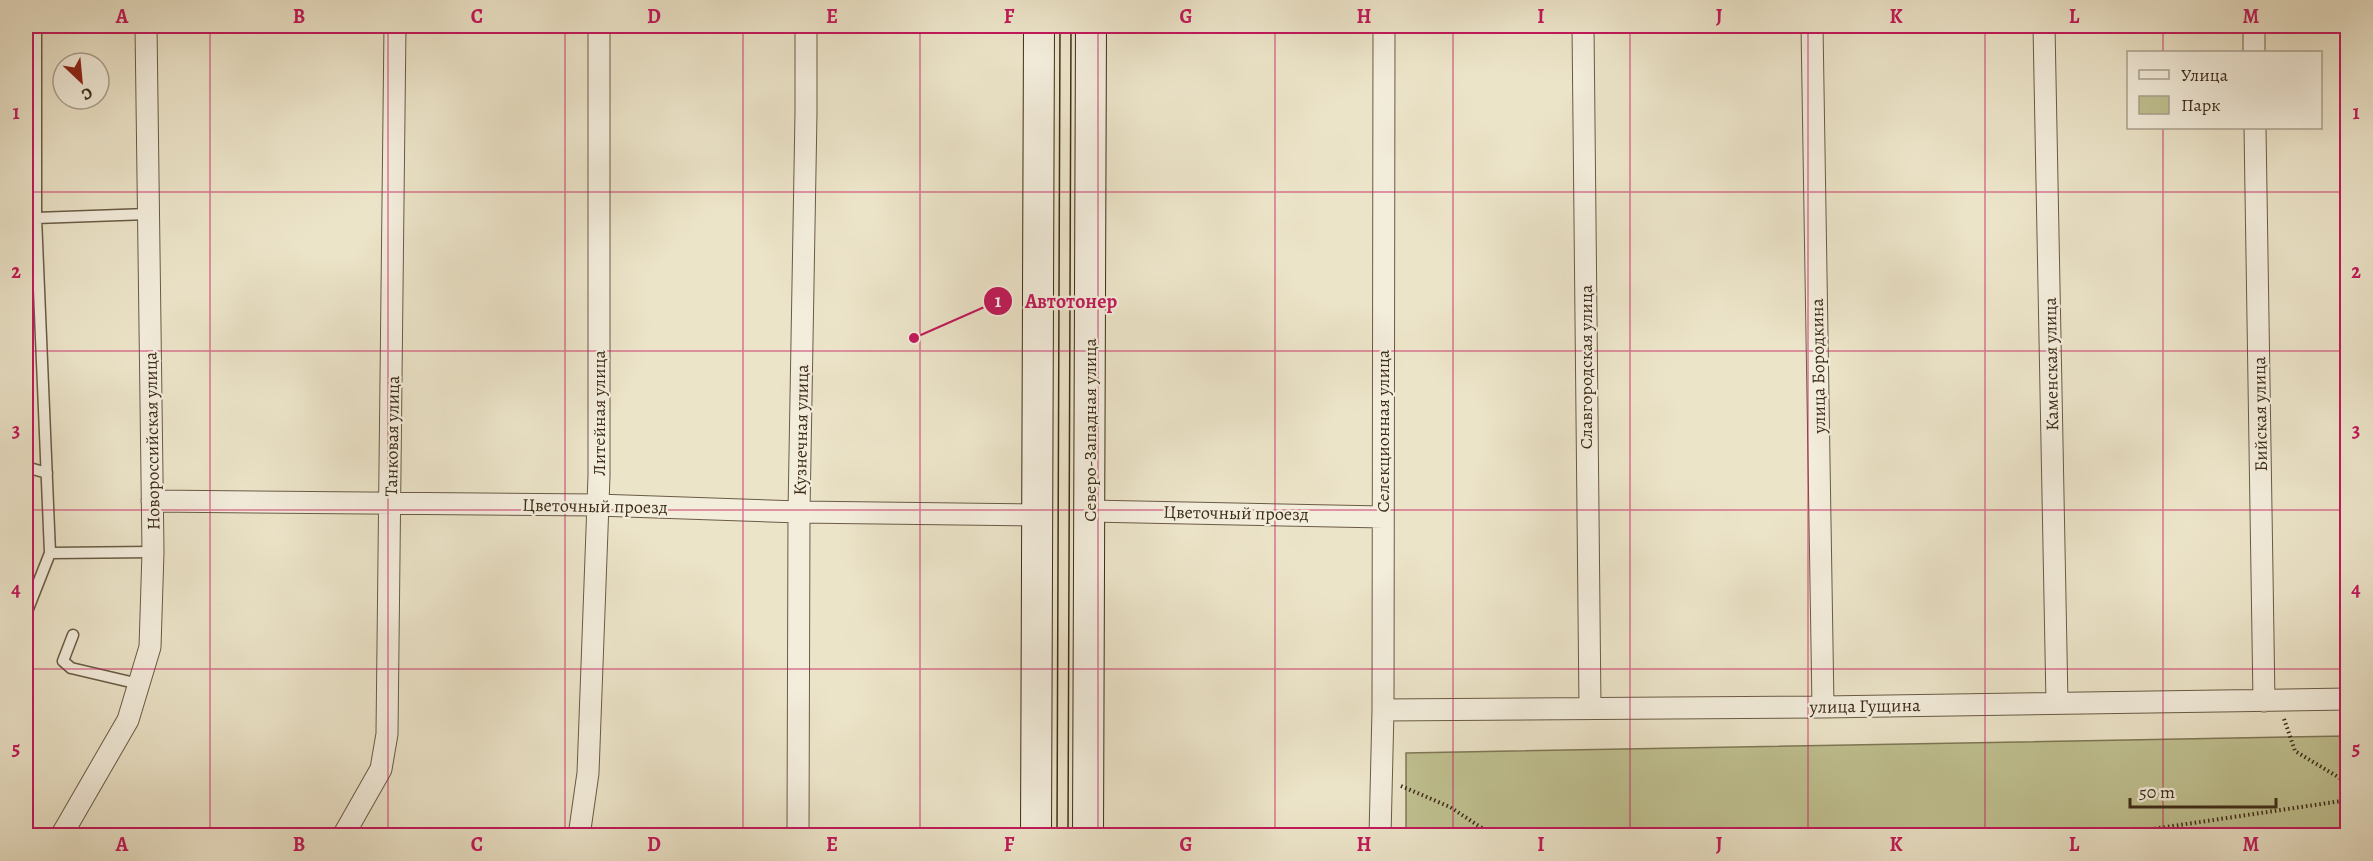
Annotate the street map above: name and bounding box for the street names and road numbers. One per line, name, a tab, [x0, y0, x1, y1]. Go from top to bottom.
street label: Славгородская улица	[1574, 284, 1598, 449]
street label: Каменская улица	[2038, 296, 2064, 431]
street label: улица Бородкина	[1805, 297, 1831, 435]
street label: Северо-Западная улица	[1078, 338, 1102, 522]
street label: Литейная улица	[587, 349, 611, 476]
street label: Селекционная улица	[1371, 349, 1395, 512]
street label: Новороссийская улица	[138, 351, 166, 530]
street label: Бийская улица	[2247, 356, 2273, 472]
street label: Кузнечная улица	[788, 364, 814, 496]
street label: Танковая улица	[379, 375, 405, 497]
street label: Цветочный проезд	[522, 493, 668, 519]
street label: Цветочный проезд	[1163, 500, 1309, 526]
street label: улица Гущина	[1808, 693, 1921, 719]

